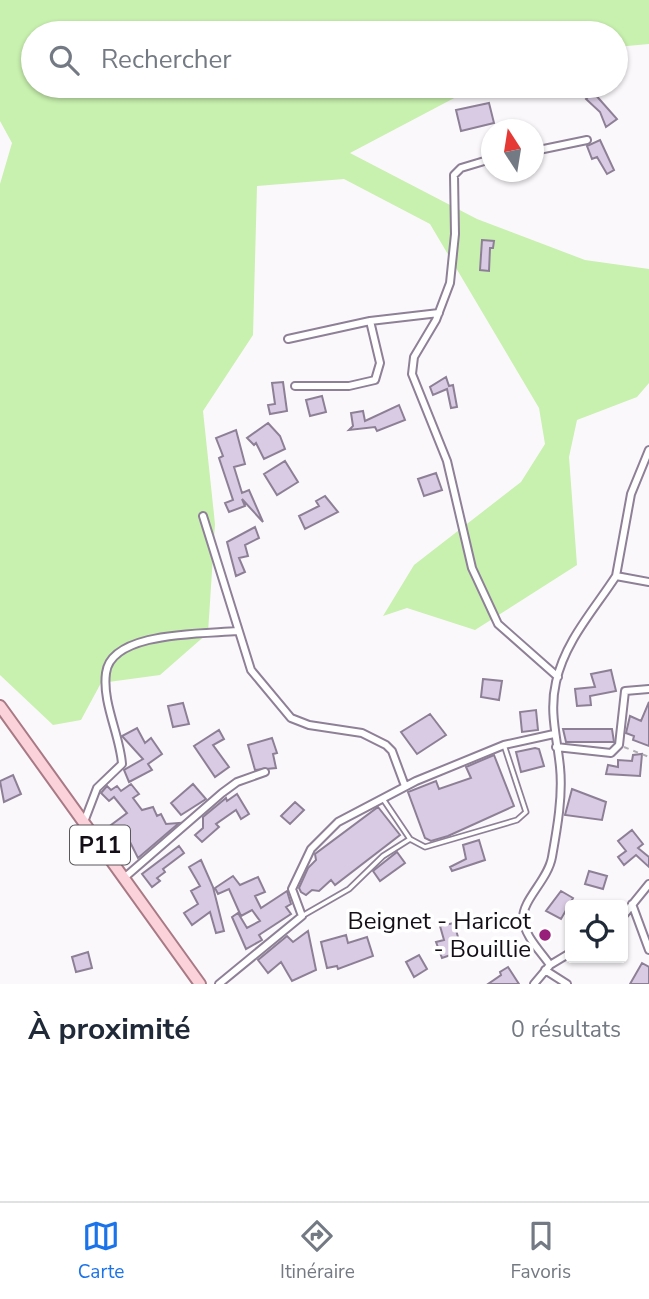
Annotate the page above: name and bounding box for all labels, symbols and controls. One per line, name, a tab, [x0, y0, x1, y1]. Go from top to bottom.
search box	[21, 21, 628, 98]
icon: search	[45, 41, 83, 79]
text: Rechercher	[101, 42, 232, 77]
north arrow	[481, 119, 544, 182]
road number: P11	[70, 825, 130, 864]
map controls	[565, 900, 628, 963]
button: locate	[565, 900, 628, 963]
place label: Beignet - Haricot - Bouillie	[347, 905, 532, 965]
marker: Beignet - Haricot - Bouillie	[537, 927, 553, 943]
text: À proximité	[28, 1009, 190, 1050]
text: 0 résultats	[511, 1014, 621, 1045]
tab: Carte	[78, 1217, 124, 1285]
tab: Itinéraire	[280, 1217, 355, 1285]
tab: Favoris	[511, 1217, 571, 1285]

